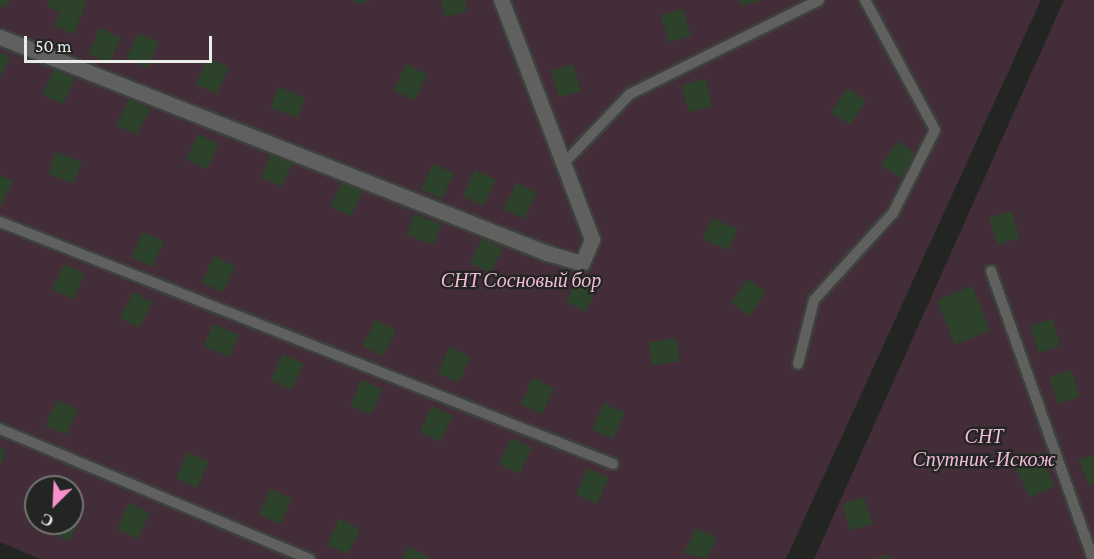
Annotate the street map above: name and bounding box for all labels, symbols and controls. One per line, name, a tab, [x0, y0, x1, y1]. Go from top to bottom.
scale bar	[27, 24, 214, 62]
text: 50 m	[35, 36, 72, 56]
park label: СНТ Сосновый бор	[441, 268, 601, 292]
park label: СНТ Спутник-Искож	[912, 425, 1056, 472]
north arrow	[24, 475, 84, 535]
text: С	[39, 510, 56, 530]

